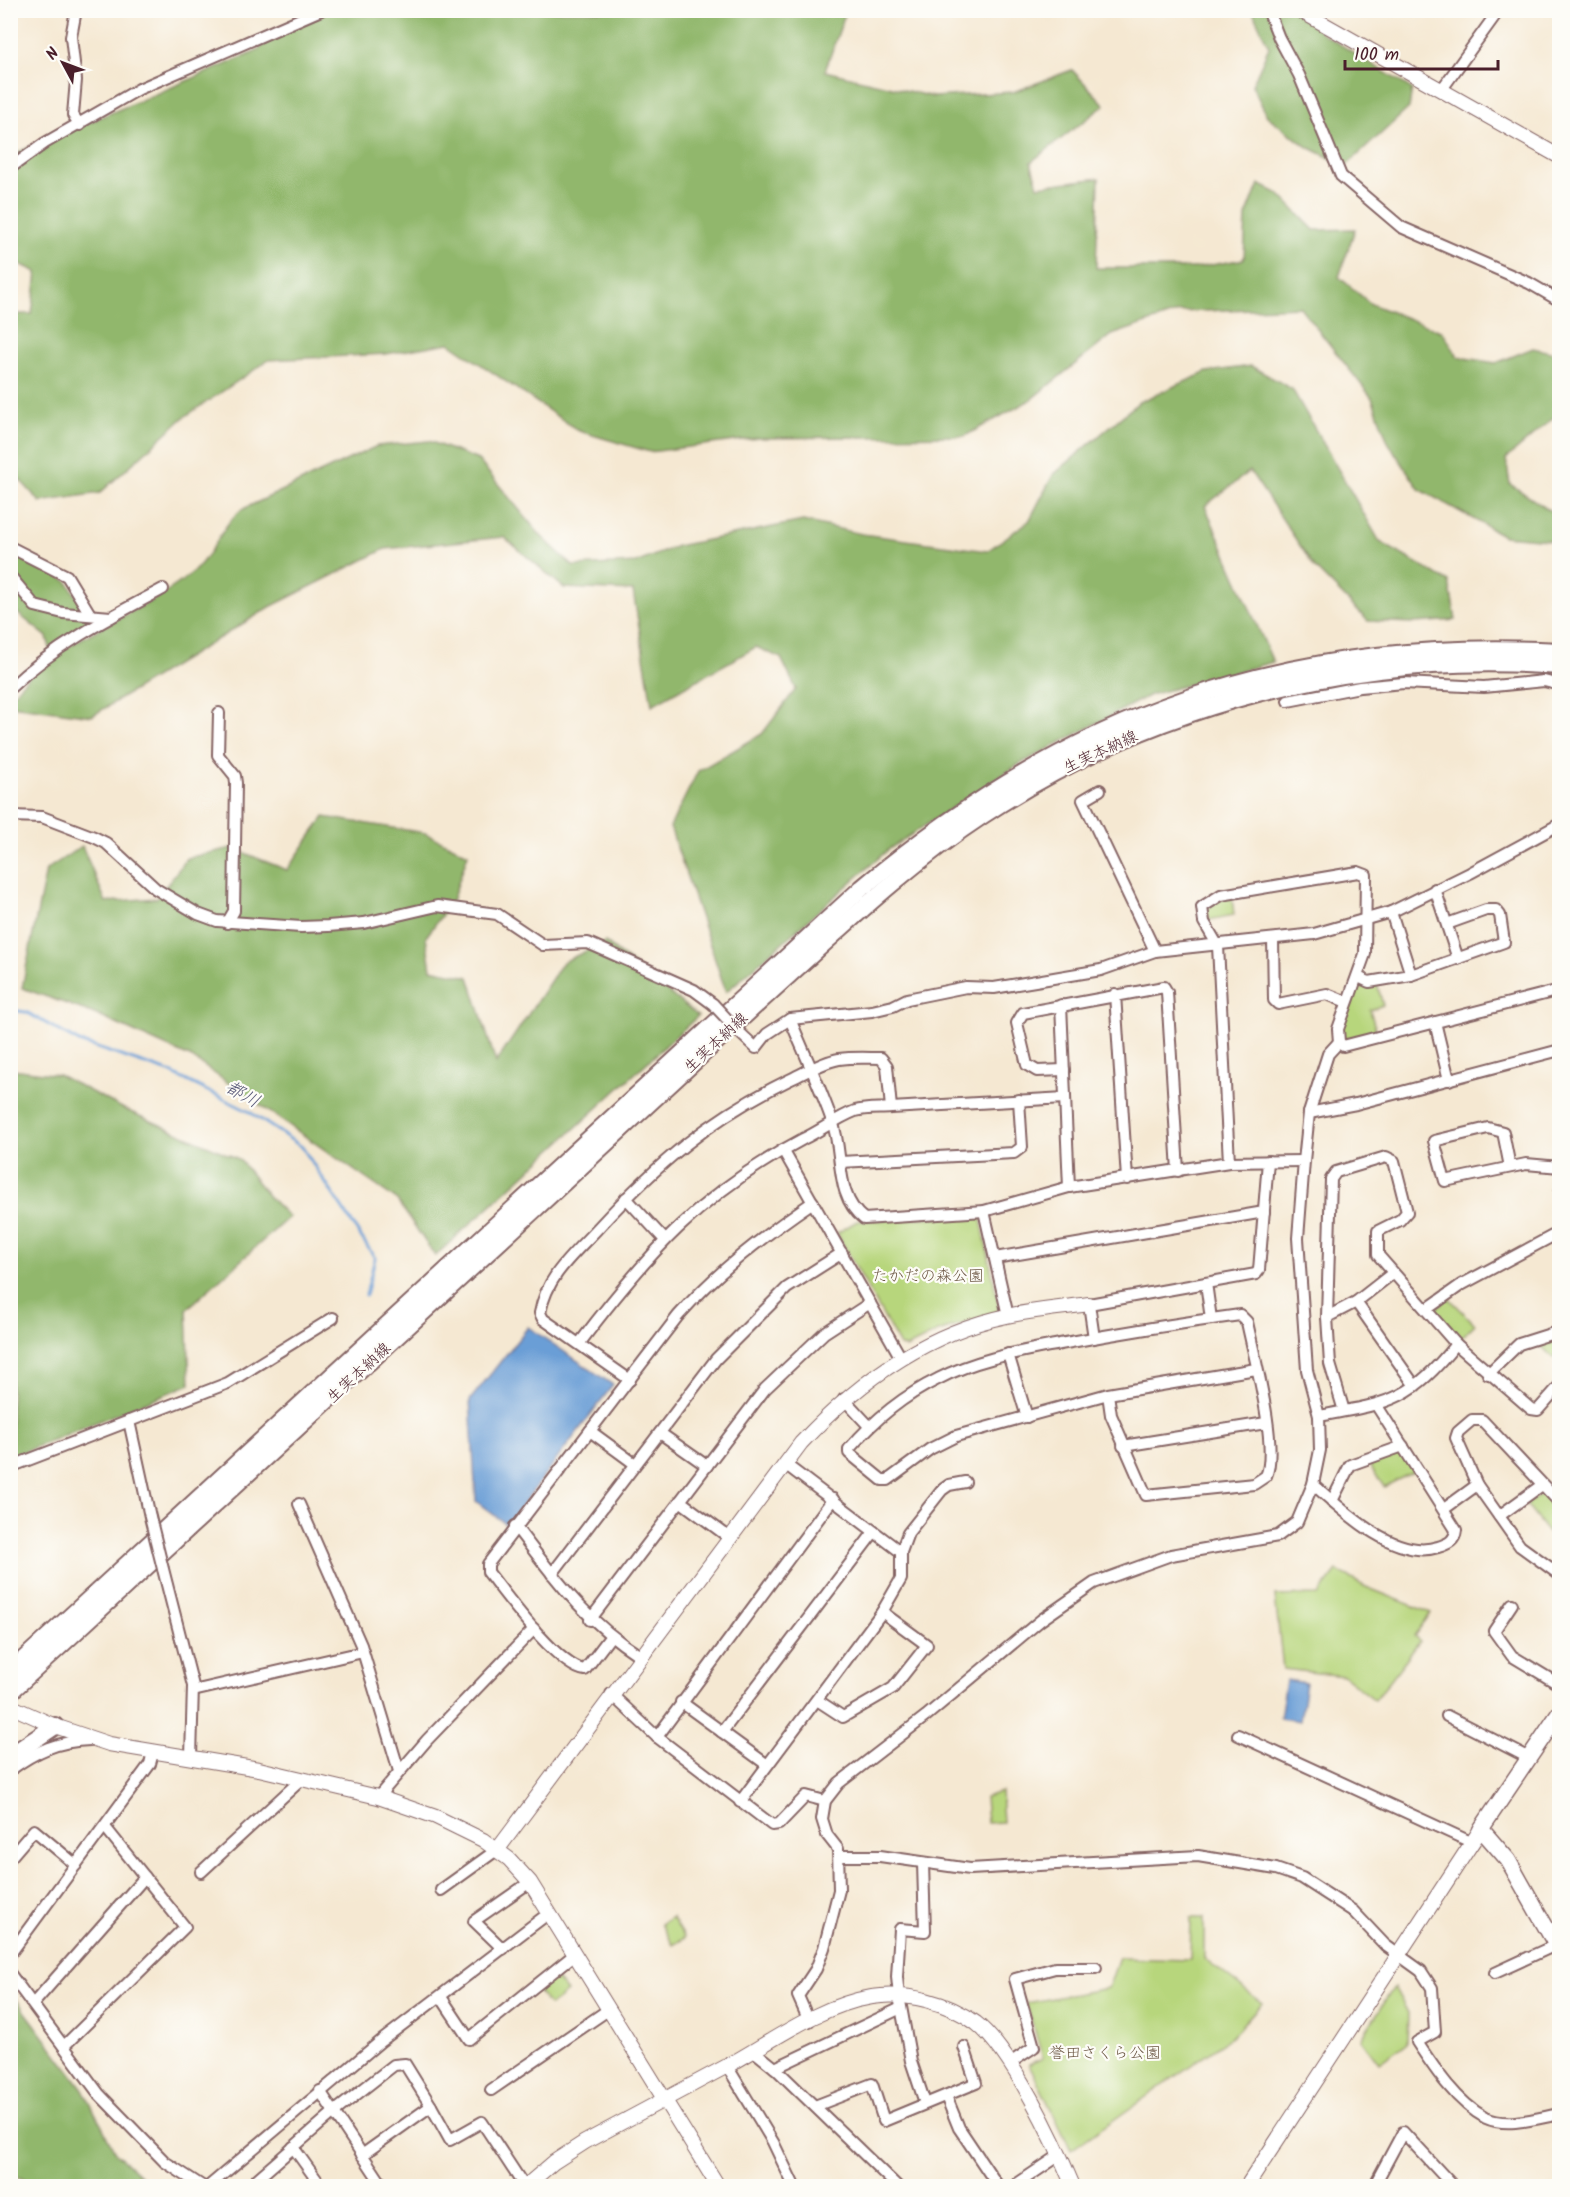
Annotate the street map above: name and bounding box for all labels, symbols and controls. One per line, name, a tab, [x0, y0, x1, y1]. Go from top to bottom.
north arrow	[33, 33, 93, 93]
scale bar	[1345, 33, 1498, 71]
text: 100 m	[1354, 41, 1399, 70]
text: N	[40, 42, 66, 66]
street label: 生実本納線	[1059, 724, 1142, 781]
street label: 生実本納線	[678, 1007, 754, 1080]
water label: 都川	[219, 1074, 265, 1117]
park label: たかだの森公園	[872, 1264, 984, 1289]
street label: 生実本納線	[321, 1337, 397, 1410]
park label: 誉田さくら公園	[1049, 2041, 1161, 2066]

